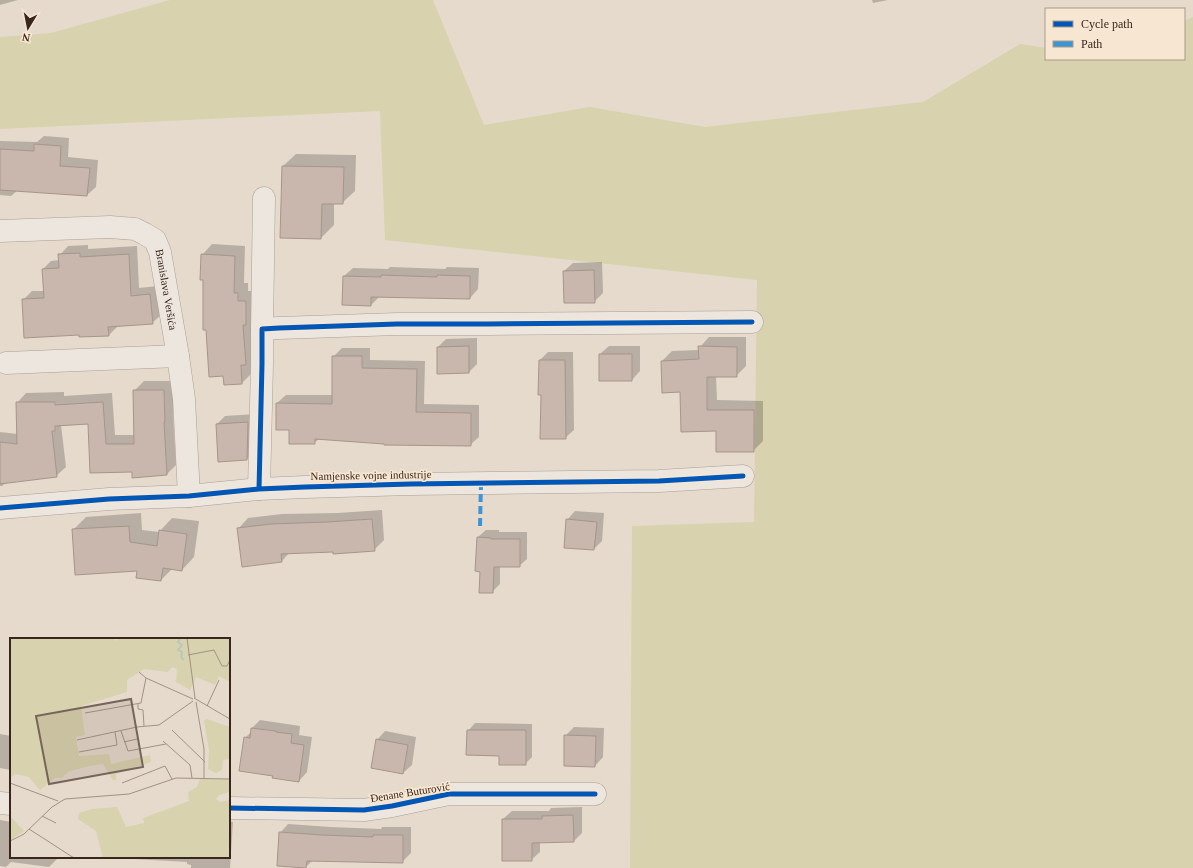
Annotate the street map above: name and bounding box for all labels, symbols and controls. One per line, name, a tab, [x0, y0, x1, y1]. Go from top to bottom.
north arrow	[8, 8, 48, 48]
legend	[1045, 8, 1185, 60]
text: Cycle path	[1081, 17, 1133, 31]
text: N	[21, 31, 31, 44]
text: Path	[1081, 37, 1102, 51]
street label: Branislava Veršića	[154, 248, 179, 331]
street label: Namjenske vojne industrije	[310, 468, 432, 482]
inset map	[10, 638, 230, 858]
street label: Đenane Buturović	[369, 780, 451, 804]

